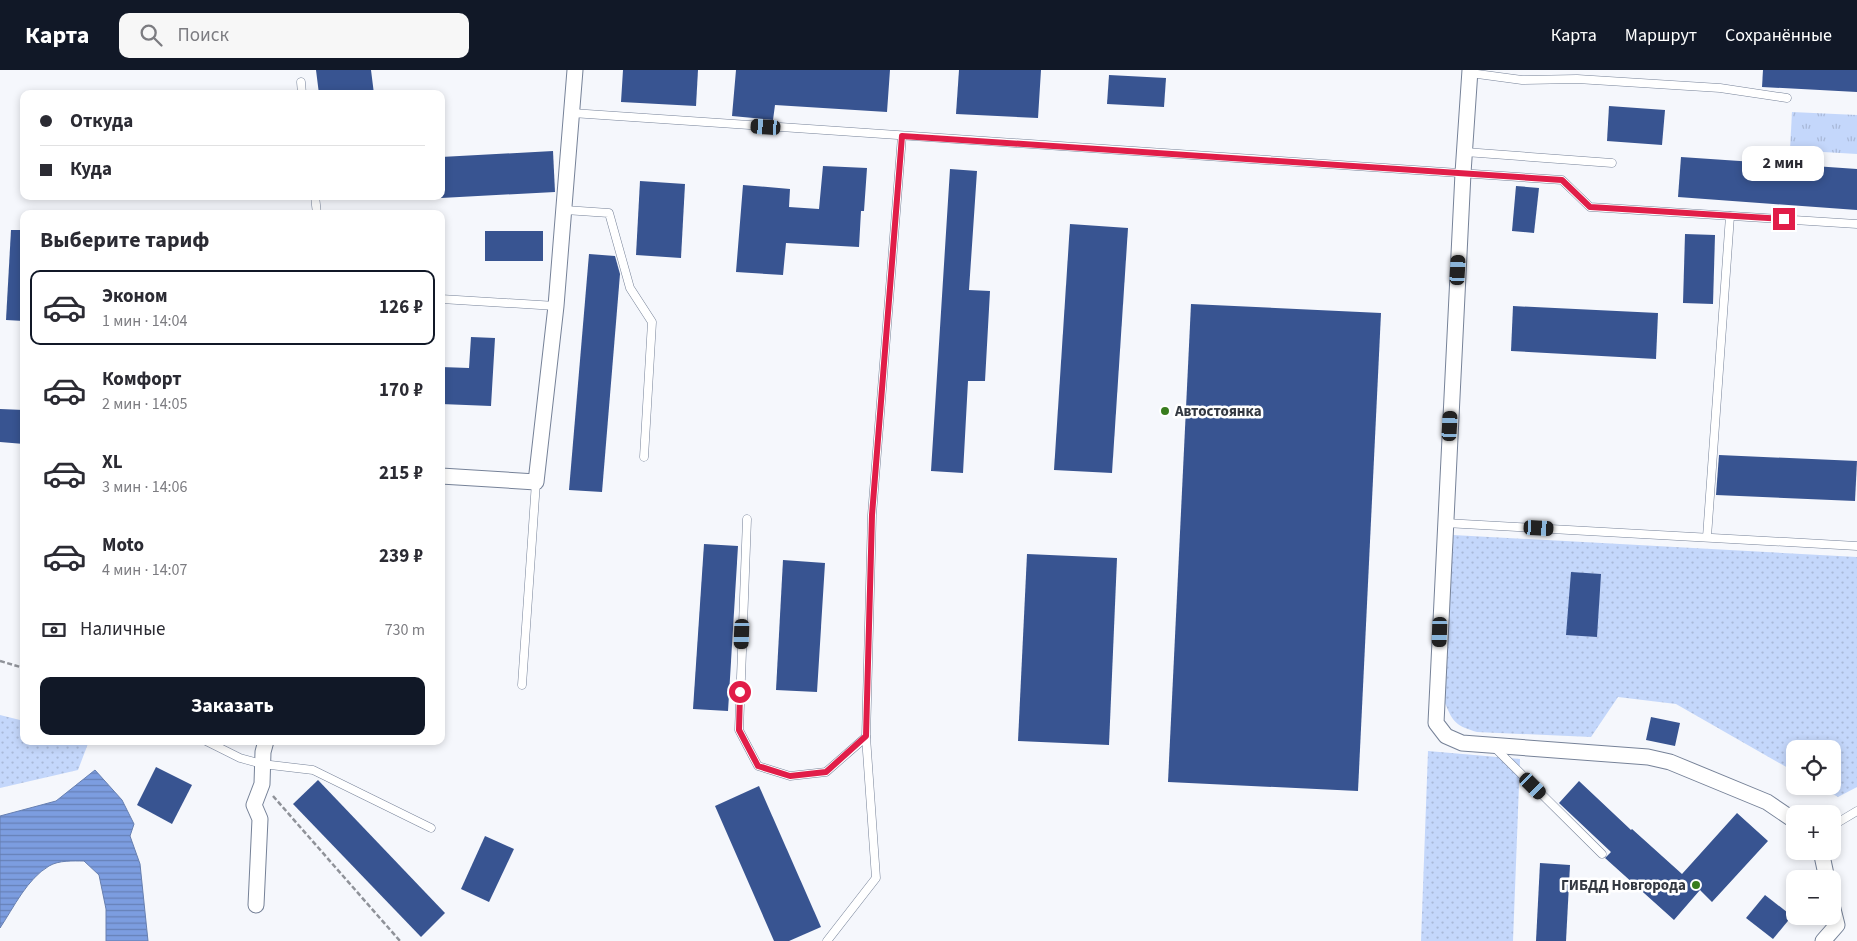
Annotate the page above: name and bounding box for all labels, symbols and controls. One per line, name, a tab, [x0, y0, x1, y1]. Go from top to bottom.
search box	[119, 13, 469, 58]
text: Карта	[25, 18, 89, 53]
icon: search	[137, 21, 165, 49]
text: Поиск	[177, 22, 229, 49]
text: Карта	[1551, 23, 1597, 48]
text: Маршрут	[1625, 23, 1697, 48]
text: Сохранённые	[1725, 23, 1832, 48]
text: Откуда	[70, 108, 133, 135]
car	[750, 118, 781, 136]
callout: 2 мин	[1743, 146, 1825, 182]
text: 2 мин	[1763, 152, 1803, 174]
text: Куда	[70, 156, 112, 183]
route end	[1773, 208, 1795, 230]
text: Выберите тариф	[40, 224, 210, 256]
car	[1449, 255, 1466, 285]
text: Эконом	[102, 283, 168, 310]
icon: car	[42, 285, 87, 330]
text: 126 ₽	[379, 294, 423, 321]
text: 1 мин · 14:04	[102, 310, 188, 332]
text: Комфорт	[102, 366, 182, 393]
icon: car	[42, 368, 87, 413]
text: 170 ₽	[379, 377, 423, 404]
text: 2 мин · 14:05	[102, 393, 188, 415]
place label: Автостоянка	[1174, 401, 1262, 422]
marker: Автостоянка	[1159, 405, 1171, 417]
car	[1441, 411, 1458, 441]
text: XL	[102, 449, 123, 476]
icon: car	[42, 451, 87, 496]
text: 215 ₽	[379, 460, 423, 487]
text: 3 мин · 14:06	[102, 476, 188, 498]
car	[1523, 520, 1554, 536]
text: Moto	[102, 532, 144, 559]
icon: car	[42, 534, 87, 579]
text: 239 ₽	[379, 543, 423, 570]
text: 4 мин · 14:07	[102, 559, 188, 581]
icon: cash	[40, 616, 68, 644]
text: Наличные	[80, 616, 165, 643]
car	[1431, 617, 1448, 647]
text: 730 m	[385, 619, 425, 641]
car	[733, 619, 750, 649]
button: Заказать	[40, 677, 425, 735]
route start	[729, 681, 751, 703]
map controls	[1786, 740, 1841, 925]
button: locate	[1786, 740, 1841, 795]
car	[1517, 770, 1548, 802]
button: +	[1786, 805, 1841, 860]
button: −	[1786, 870, 1841, 925]
place label: ГИБДД Новгорода	[1561, 875, 1686, 896]
marker: ГИБДД Новгорода	[1690, 879, 1702, 891]

